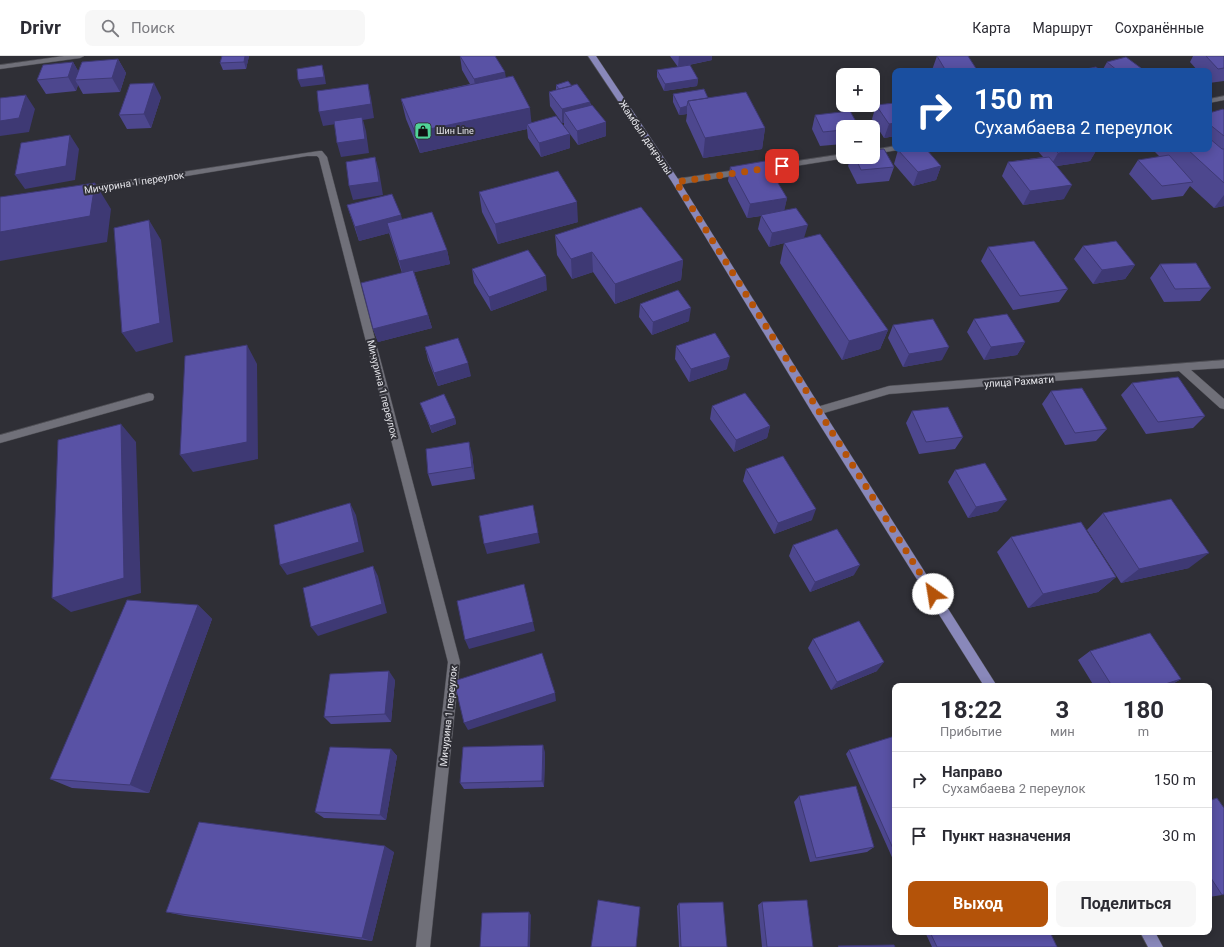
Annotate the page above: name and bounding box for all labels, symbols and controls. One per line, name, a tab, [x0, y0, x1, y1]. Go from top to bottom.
search box	[85, 10, 365, 46]
text: Drivr	[20, 16, 61, 39]
icon: search	[99, 17, 121, 39]
text: Поиск	[131, 19, 175, 37]
text: Карта	[972, 20, 1011, 36]
text: Маршрут	[1033, 20, 1093, 36]
text: Сохранённые	[1115, 20, 1204, 36]
map controls	[836, 68, 880, 164]
button: +	[836, 68, 880, 112]
text: 150 m	[974, 83, 1053, 116]
icon: right	[908, 84, 960, 136]
street label: Жамбыл даңғылы	[617, 98, 674, 176]
text: Сухамбаева 2 переулок	[974, 117, 1173, 138]
button: −	[836, 120, 880, 164]
shop icon: Шин Line	[413, 121, 433, 141]
place label: Шин Line	[436, 126, 474, 136]
pin	[765, 149, 799, 183]
icon: arrive	[771, 155, 793, 177]
street label: Мичурина 1 переулок	[83, 169, 185, 196]
street label: Мичурина 1 переулок	[365, 339, 400, 440]
street label: улица Рахмати	[984, 374, 1055, 389]
position arrow	[912, 573, 954, 615]
street label: Мичурина 1 переулок	[438, 665, 459, 767]
text: 18:22	[940, 696, 1002, 724]
text: 3	[1055, 696, 1069, 724]
text: 180	[1123, 696, 1164, 724]
text: Прибытие	[940, 724, 1002, 739]
text: мин	[1050, 724, 1075, 739]
text: m	[1138, 724, 1149, 739]
text: Направо	[942, 763, 1003, 781]
icon: right	[908, 769, 930, 791]
text: 150 m	[1154, 771, 1196, 789]
text: Сухамбаева 2 переулок	[942, 781, 1086, 796]
icon: arrive	[908, 825, 930, 847]
text: Пункт назначения	[942, 827, 1071, 845]
text: 30 m	[1162, 827, 1196, 845]
button: Выход	[908, 881, 1048, 927]
button: Поделиться	[1056, 881, 1196, 927]

